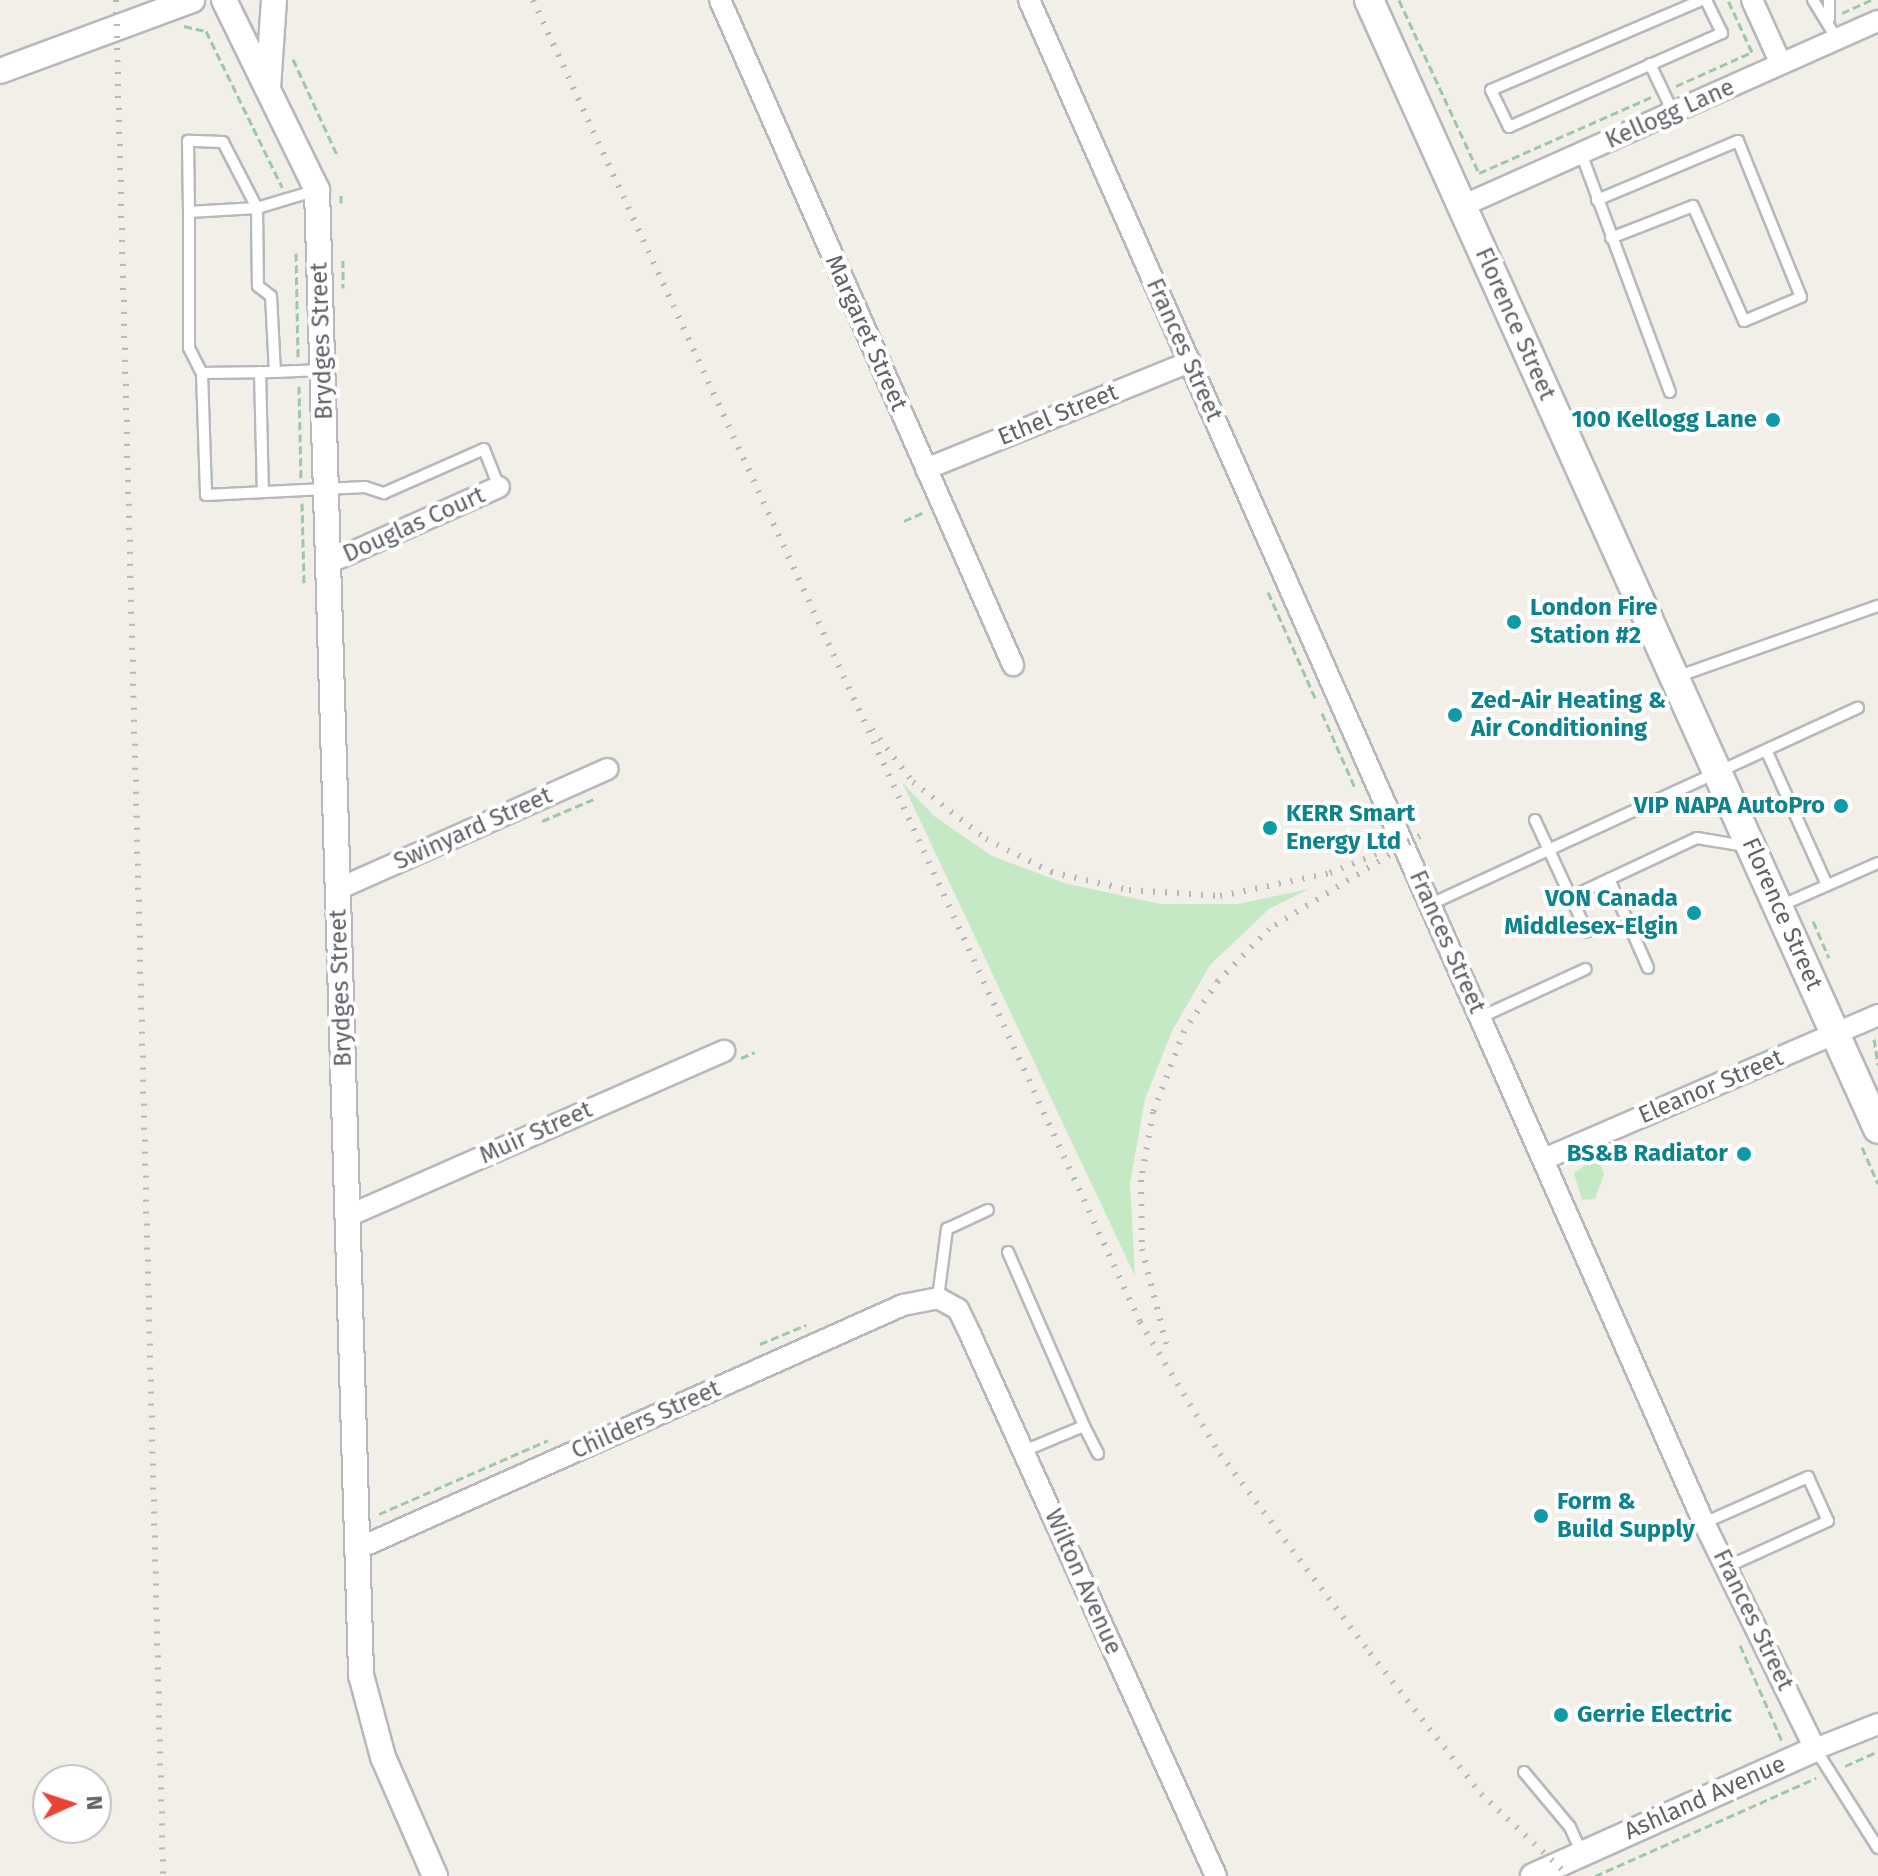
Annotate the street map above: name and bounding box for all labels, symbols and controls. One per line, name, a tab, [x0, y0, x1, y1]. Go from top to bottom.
street label: Kellogg Lane	[1601, 73, 1739, 155]
street label: Florence Street	[1469, 243, 1561, 405]
street label: Margaret Street	[819, 251, 913, 415]
street label: Brydges Street	[305, 262, 339, 420]
street label: Frances Street	[1140, 274, 1228, 426]
street label: Ethel Street	[994, 378, 1122, 452]
place label: 100 Kellogg Lane	[1571, 406, 1757, 434]
marker: 100 Kellogg Lane	[1764, 411, 1782, 429]
street label: Douglas Court	[339, 481, 489, 569]
place label: London Fire Station #2	[1530, 594, 1657, 650]
marker: London Fire Station #2	[1505, 613, 1523, 631]
place label: Zed-Air Heating & Air Conditioning	[1471, 687, 1666, 743]
marker: Zed-Air Heating & Air Conditioning	[1446, 706, 1464, 724]
street label: Swinyard Street	[390, 781, 556, 877]
place label: VIP NAPA AutoPro	[1634, 792, 1825, 820]
marker: VIP NAPA AutoPro	[1832, 797, 1850, 815]
place label: KERR Smart Energy Ltd	[1286, 800, 1415, 856]
marker: KERR Smart Energy Ltd	[1261, 819, 1279, 837]
street label: Florence Street	[1736, 833, 1828, 995]
street label: Frances Street	[1403, 866, 1491, 1018]
place label: VON Canada Middlesex-Elgin	[1504, 885, 1678, 941]
marker: VON Canada Middlesex-Elgin	[1685, 904, 1703, 922]
street label: Brydges Street	[324, 909, 358, 1067]
street label: Eleanor Street	[1634, 1044, 1788, 1130]
street label: Muir Street	[475, 1095, 597, 1171]
place label: BS&B Radiator	[1567, 1140, 1728, 1168]
marker: BS&B Radiator	[1735, 1145, 1753, 1163]
street label: Childers Street	[567, 1374, 725, 1466]
place label: Form & Build Supply	[1557, 1488, 1695, 1544]
street label: Wilton Avenue	[1038, 1505, 1128, 1659]
marker: Form & Build Supply	[1532, 1507, 1550, 1525]
street label: Frances Street	[1706, 1545, 1800, 1695]
place label: Gerrie Electric	[1577, 1701, 1732, 1729]
marker: Gerrie Electric	[1552, 1706, 1570, 1724]
street label: Ashland Avenue	[1620, 1750, 1790, 1846]
north arrow	[32, 1764, 112, 1844]
text: N	[81, 1795, 108, 1811]

